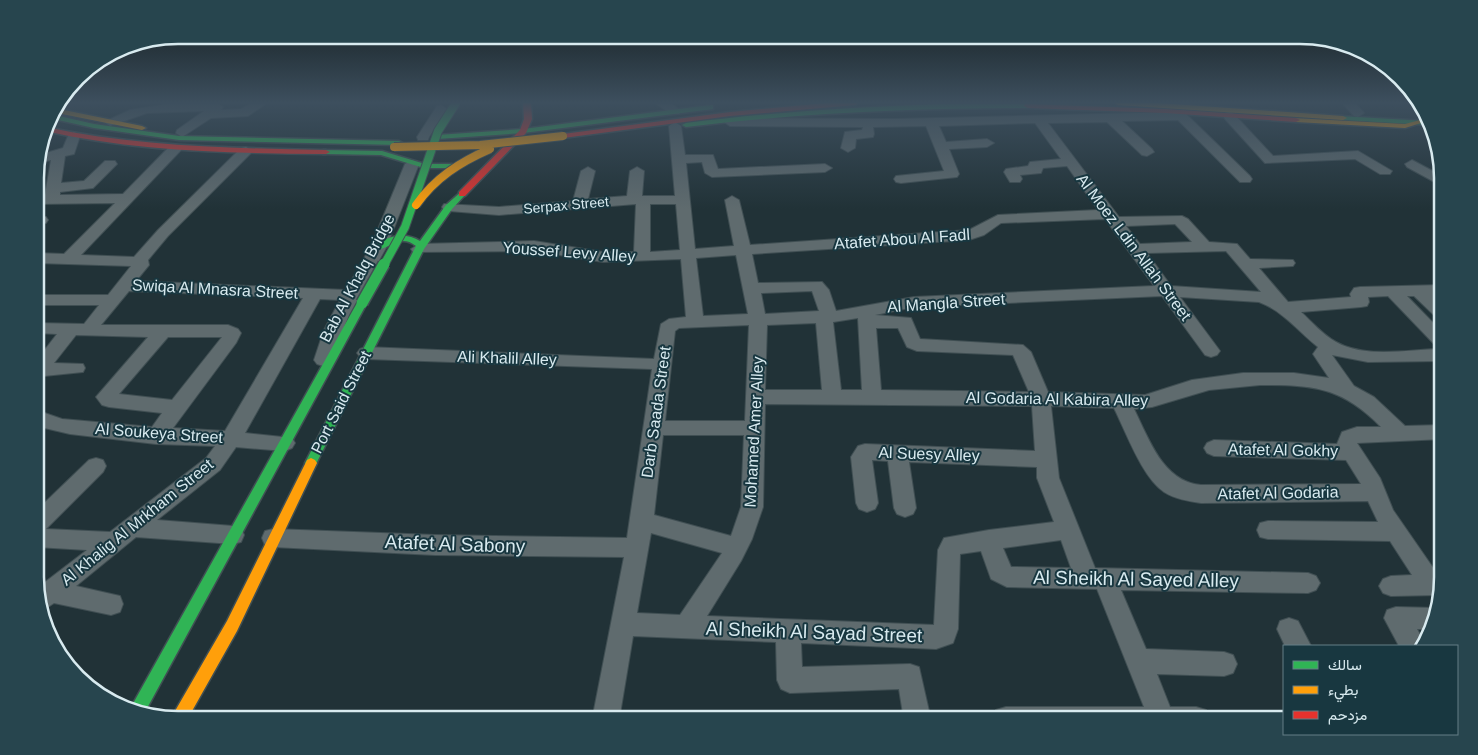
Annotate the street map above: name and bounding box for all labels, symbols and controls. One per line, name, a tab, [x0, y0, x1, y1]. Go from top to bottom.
street label: Al Moez Ldin Allah Street	[1073, 171, 1195, 324]
street label: Serpax Street	[523, 193, 609, 217]
street label: Bab Al Khalq Bridge	[316, 211, 398, 345]
street label: Atafet Abou Al Fadl	[834, 226, 970, 252]
street label: Youssef Levy Alley	[502, 239, 636, 265]
street label: Swiqa Al Mnasra Street	[132, 276, 299, 302]
street label: Al Mangla Street	[886, 290, 1006, 316]
street label: Darb Saada Street	[638, 345, 674, 479]
street label: Port Said Street	[308, 347, 374, 456]
street label: Ali Khalil Alley	[457, 348, 557, 368]
street label: Mohamed Amer Alley	[742, 356, 766, 508]
street label: Al Godaria Al Kabira Alley	[966, 389, 1148, 409]
street label: Al Soukeya Street	[95, 420, 224, 446]
street label: Atafet Al Gokhy	[1228, 441, 1338, 459]
street label: Al Suesy Alley	[878, 444, 980, 464]
street label: Al Khalig Al Mrkham Street	[58, 455, 217, 588]
street label: Atafet Al Godaria	[1217, 483, 1339, 503]
street label: Atafet Al Sabony	[384, 531, 526, 557]
street label: Al Sheikh Al Sayed Alley	[1033, 567, 1240, 591]
street label: Al Sheikh Al Sayad Street	[705, 618, 923, 646]
legend	[1283, 645, 1458, 735]
text: سالك	[1328, 656, 1362, 673]
text: بطيء	[1328, 681, 1358, 703]
text: مزدحم	[1328, 706, 1367, 725]

